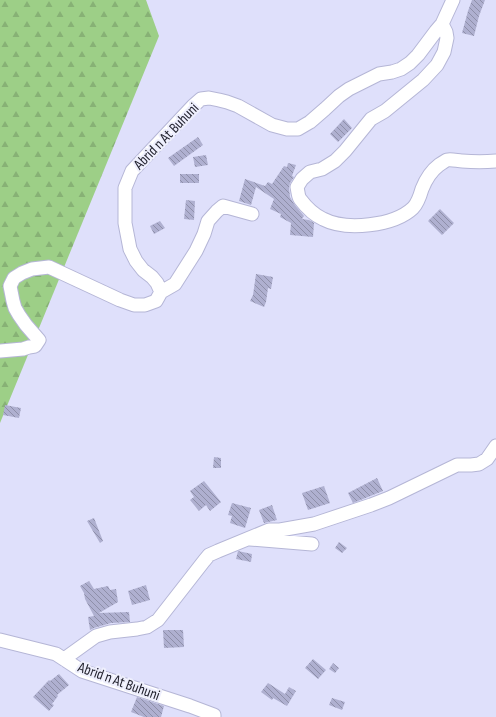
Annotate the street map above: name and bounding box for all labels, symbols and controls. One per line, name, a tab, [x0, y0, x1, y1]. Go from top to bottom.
street label: Abrid n At Buhuni	[129, 99, 203, 174]
street label: Abrid n At Buhuni	[74, 658, 163, 705]

